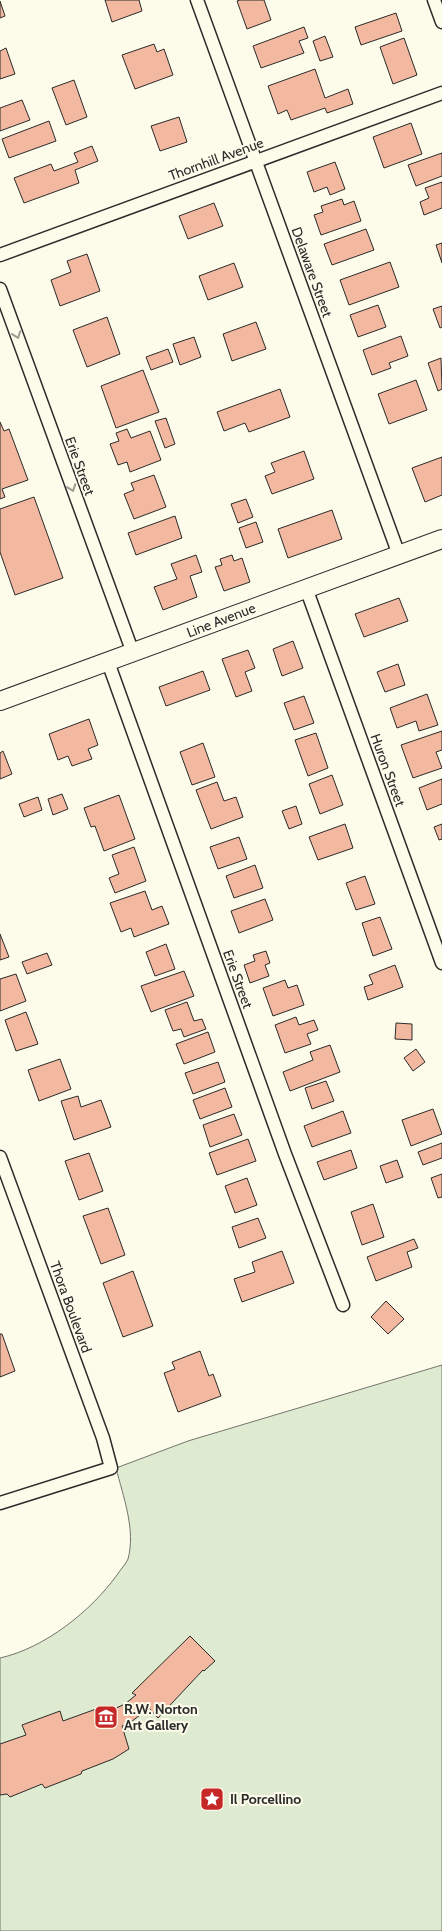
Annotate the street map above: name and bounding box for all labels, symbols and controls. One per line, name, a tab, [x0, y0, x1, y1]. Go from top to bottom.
street label: Thornhill Avenue	[166, 134, 266, 184]
street label: Delaware Street	[287, 225, 337, 320]
one-way arrow	[11, 330, 21, 339]
street label: Erie Street	[61, 434, 99, 498]
one-way arrow	[66, 483, 76, 492]
street label: Line Avenue	[184, 599, 258, 641]
street label: Huron Street	[367, 731, 410, 809]
street label: Erie Street	[219, 947, 257, 1011]
street label: Thora Boulevard	[46, 1259, 96, 1355]
place label: R.W. Norton Art Gallery	[124, 1700, 198, 1734]
museum icon: R.W. Norton Art Gallery	[93, 1704, 119, 1730]
place icon: Il Porcellino	[199, 1786, 225, 1812]
place label: Il Porcellino	[230, 1790, 301, 1808]

